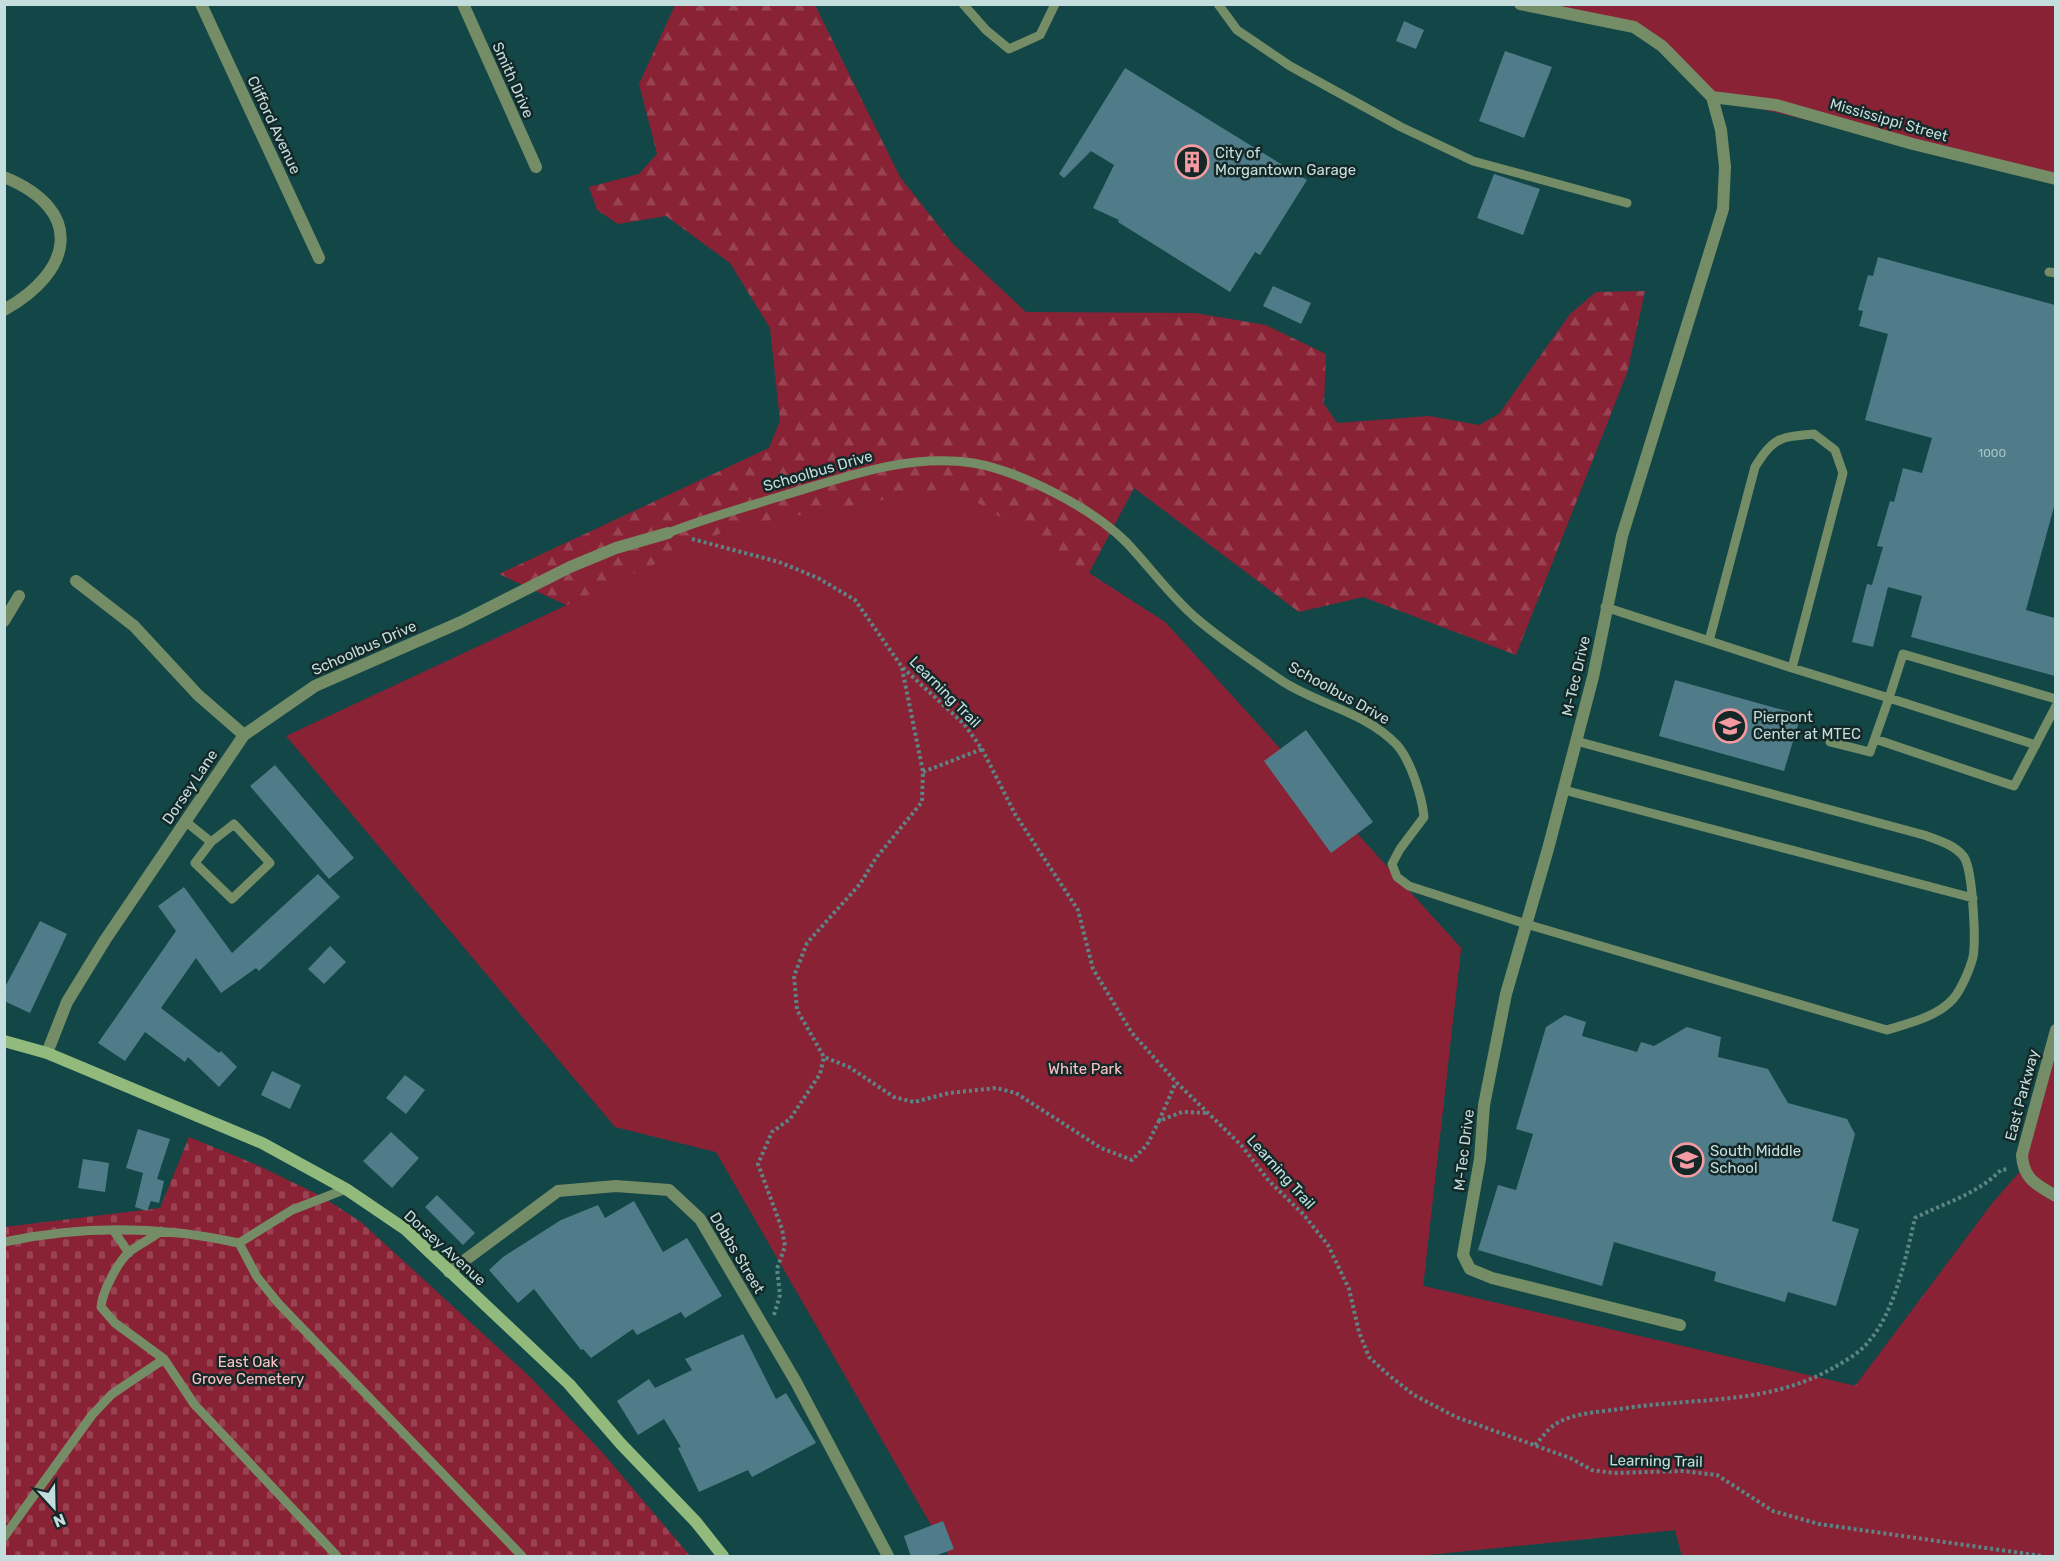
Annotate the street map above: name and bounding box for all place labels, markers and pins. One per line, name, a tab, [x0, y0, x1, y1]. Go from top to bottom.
building icon: City of Morgantown Garage	[1174, 144, 1210, 180]
place label: City of Morgantown Garage	[1215, 144, 1356, 179]
school or university icon: Pierpont Center at MTEC	[1712, 708, 1748, 744]
place label: Pierpont Center at MTEC	[1753, 708, 1861, 743]
school or university icon: South Middle School	[1669, 1142, 1705, 1178]
place label: South Middle School	[1710, 1142, 1801, 1177]

